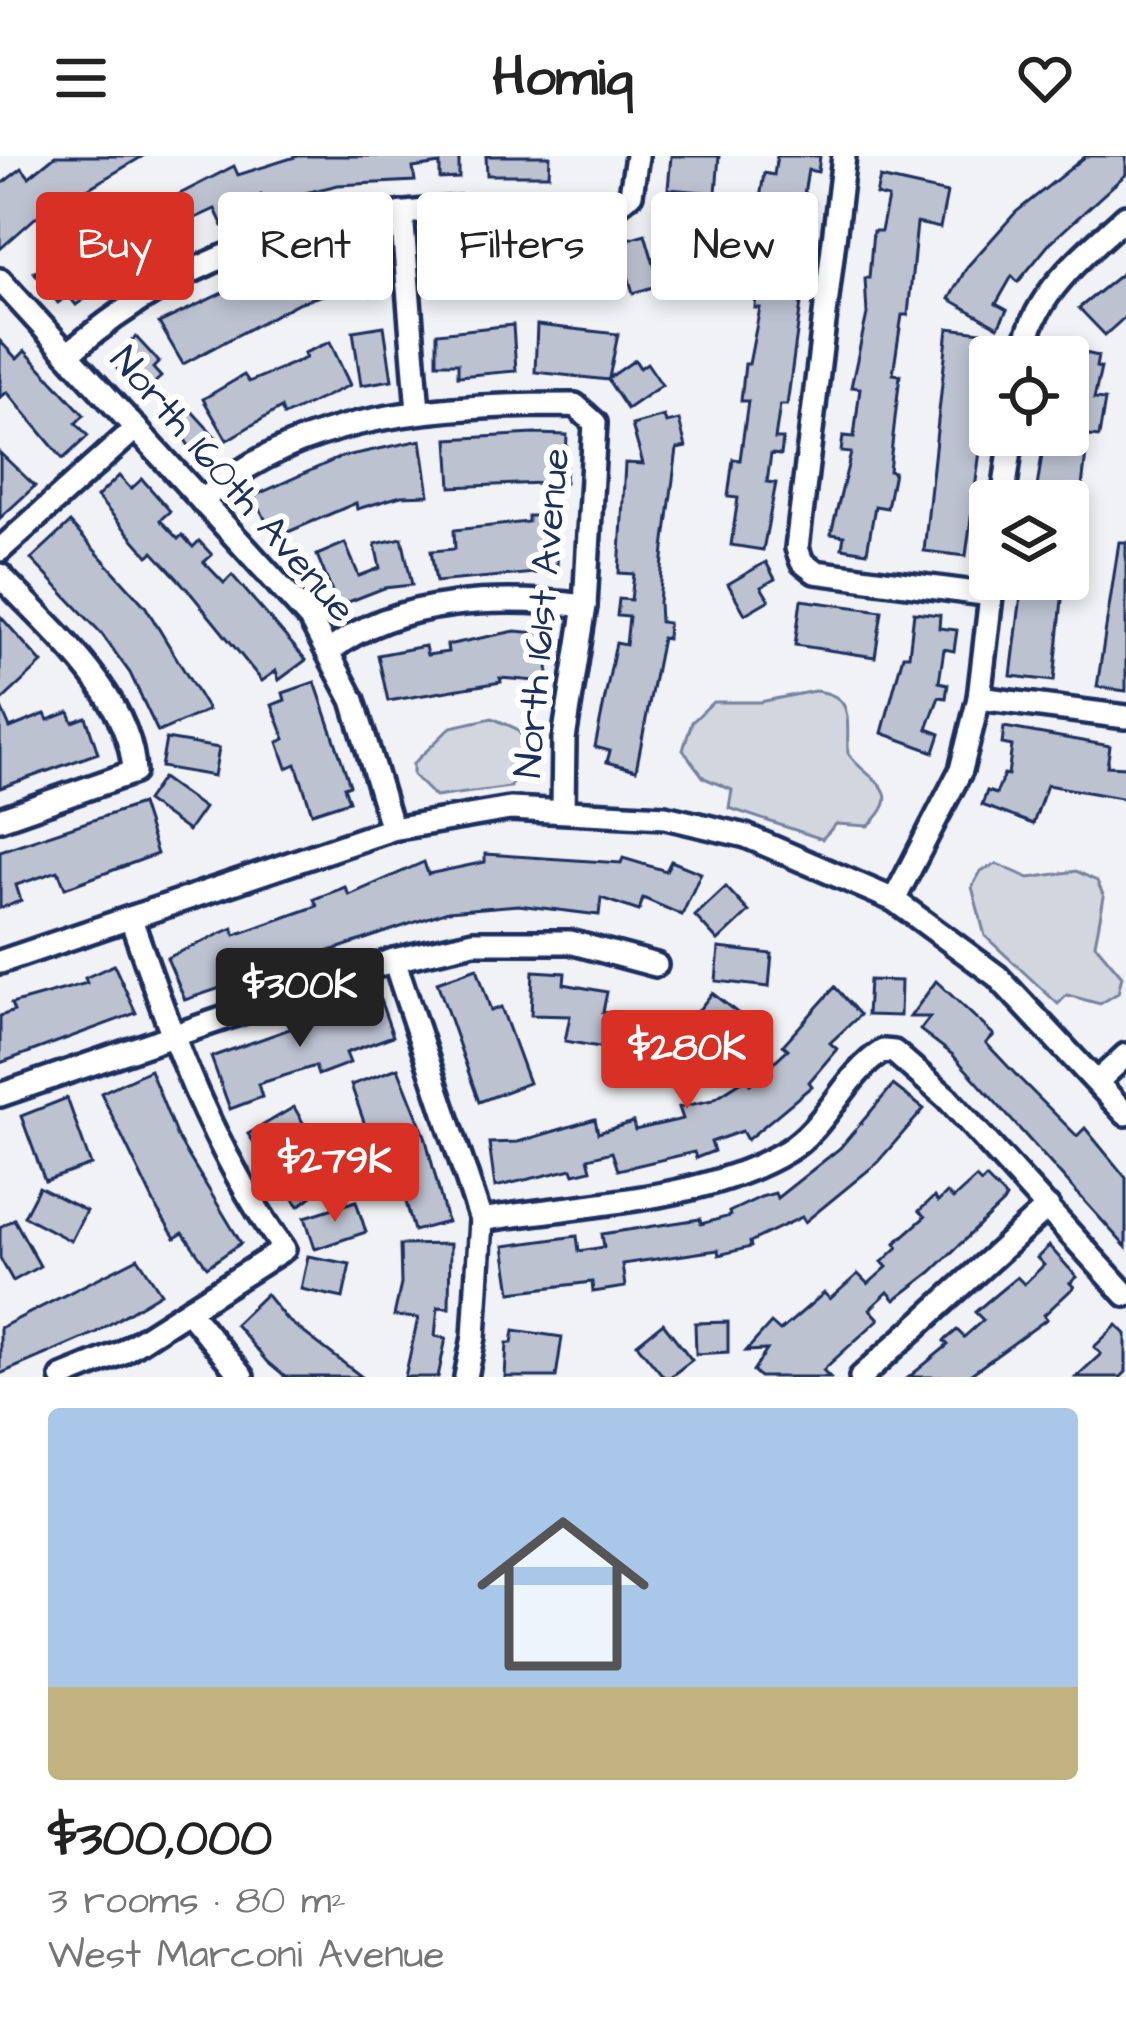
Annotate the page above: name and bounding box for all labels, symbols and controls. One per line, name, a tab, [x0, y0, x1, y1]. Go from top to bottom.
text: Homiq	[492, 41, 634, 116]
icon: menu	[48, 45, 114, 111]
icon: heart	[1012, 45, 1078, 111]
chip: Buy	[36, 192, 194, 300]
chip: Rent	[218, 192, 393, 300]
chip: Filters	[417, 192, 627, 300]
chip: New	[651, 192, 818, 300]
street label: North 160th Avenue	[97, 335, 367, 635]
map controls	[969, 336, 1089, 600]
button: locate	[969, 336, 1089, 456]
street label: North 161st Avenue	[502, 446, 584, 780]
button: layers	[969, 480, 1089, 600]
pin: $300K	[216, 948, 384, 1050]
text: $300K	[243, 960, 357, 1014]
pin: $280K	[603, 1010, 771, 1112]
text: $280K	[628, 1022, 746, 1076]
pin: $279K	[251, 1123, 419, 1225]
text: $279K	[278, 1135, 392, 1189]
icon: home	[455, 1486, 671, 1702]
text: $300,000	[48, 1804, 272, 1875]
text: 3 rooms · 80 m²	[48, 1875, 346, 1929]
text: West Marconi Avenue	[48, 1929, 445, 1983]

